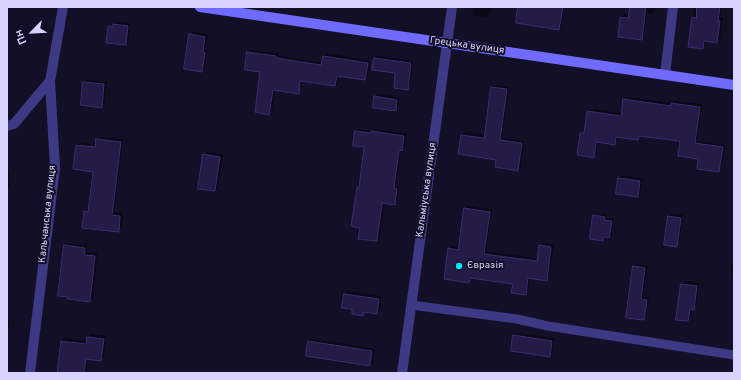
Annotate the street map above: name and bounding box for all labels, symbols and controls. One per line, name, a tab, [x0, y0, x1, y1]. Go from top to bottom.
north arrow	[12, 12, 52, 52]
text: Пн	[12, 27, 30, 47]
street label: Грецька вулиця	[429, 35, 505, 57]
street label: Кальміуська вулиця	[414, 142, 440, 238]
street label: Кальчанська вулиця	[37, 164, 59, 264]
place label: Євразія	[467, 260, 503, 272]
marker: Євразія	[454, 261, 464, 271]

